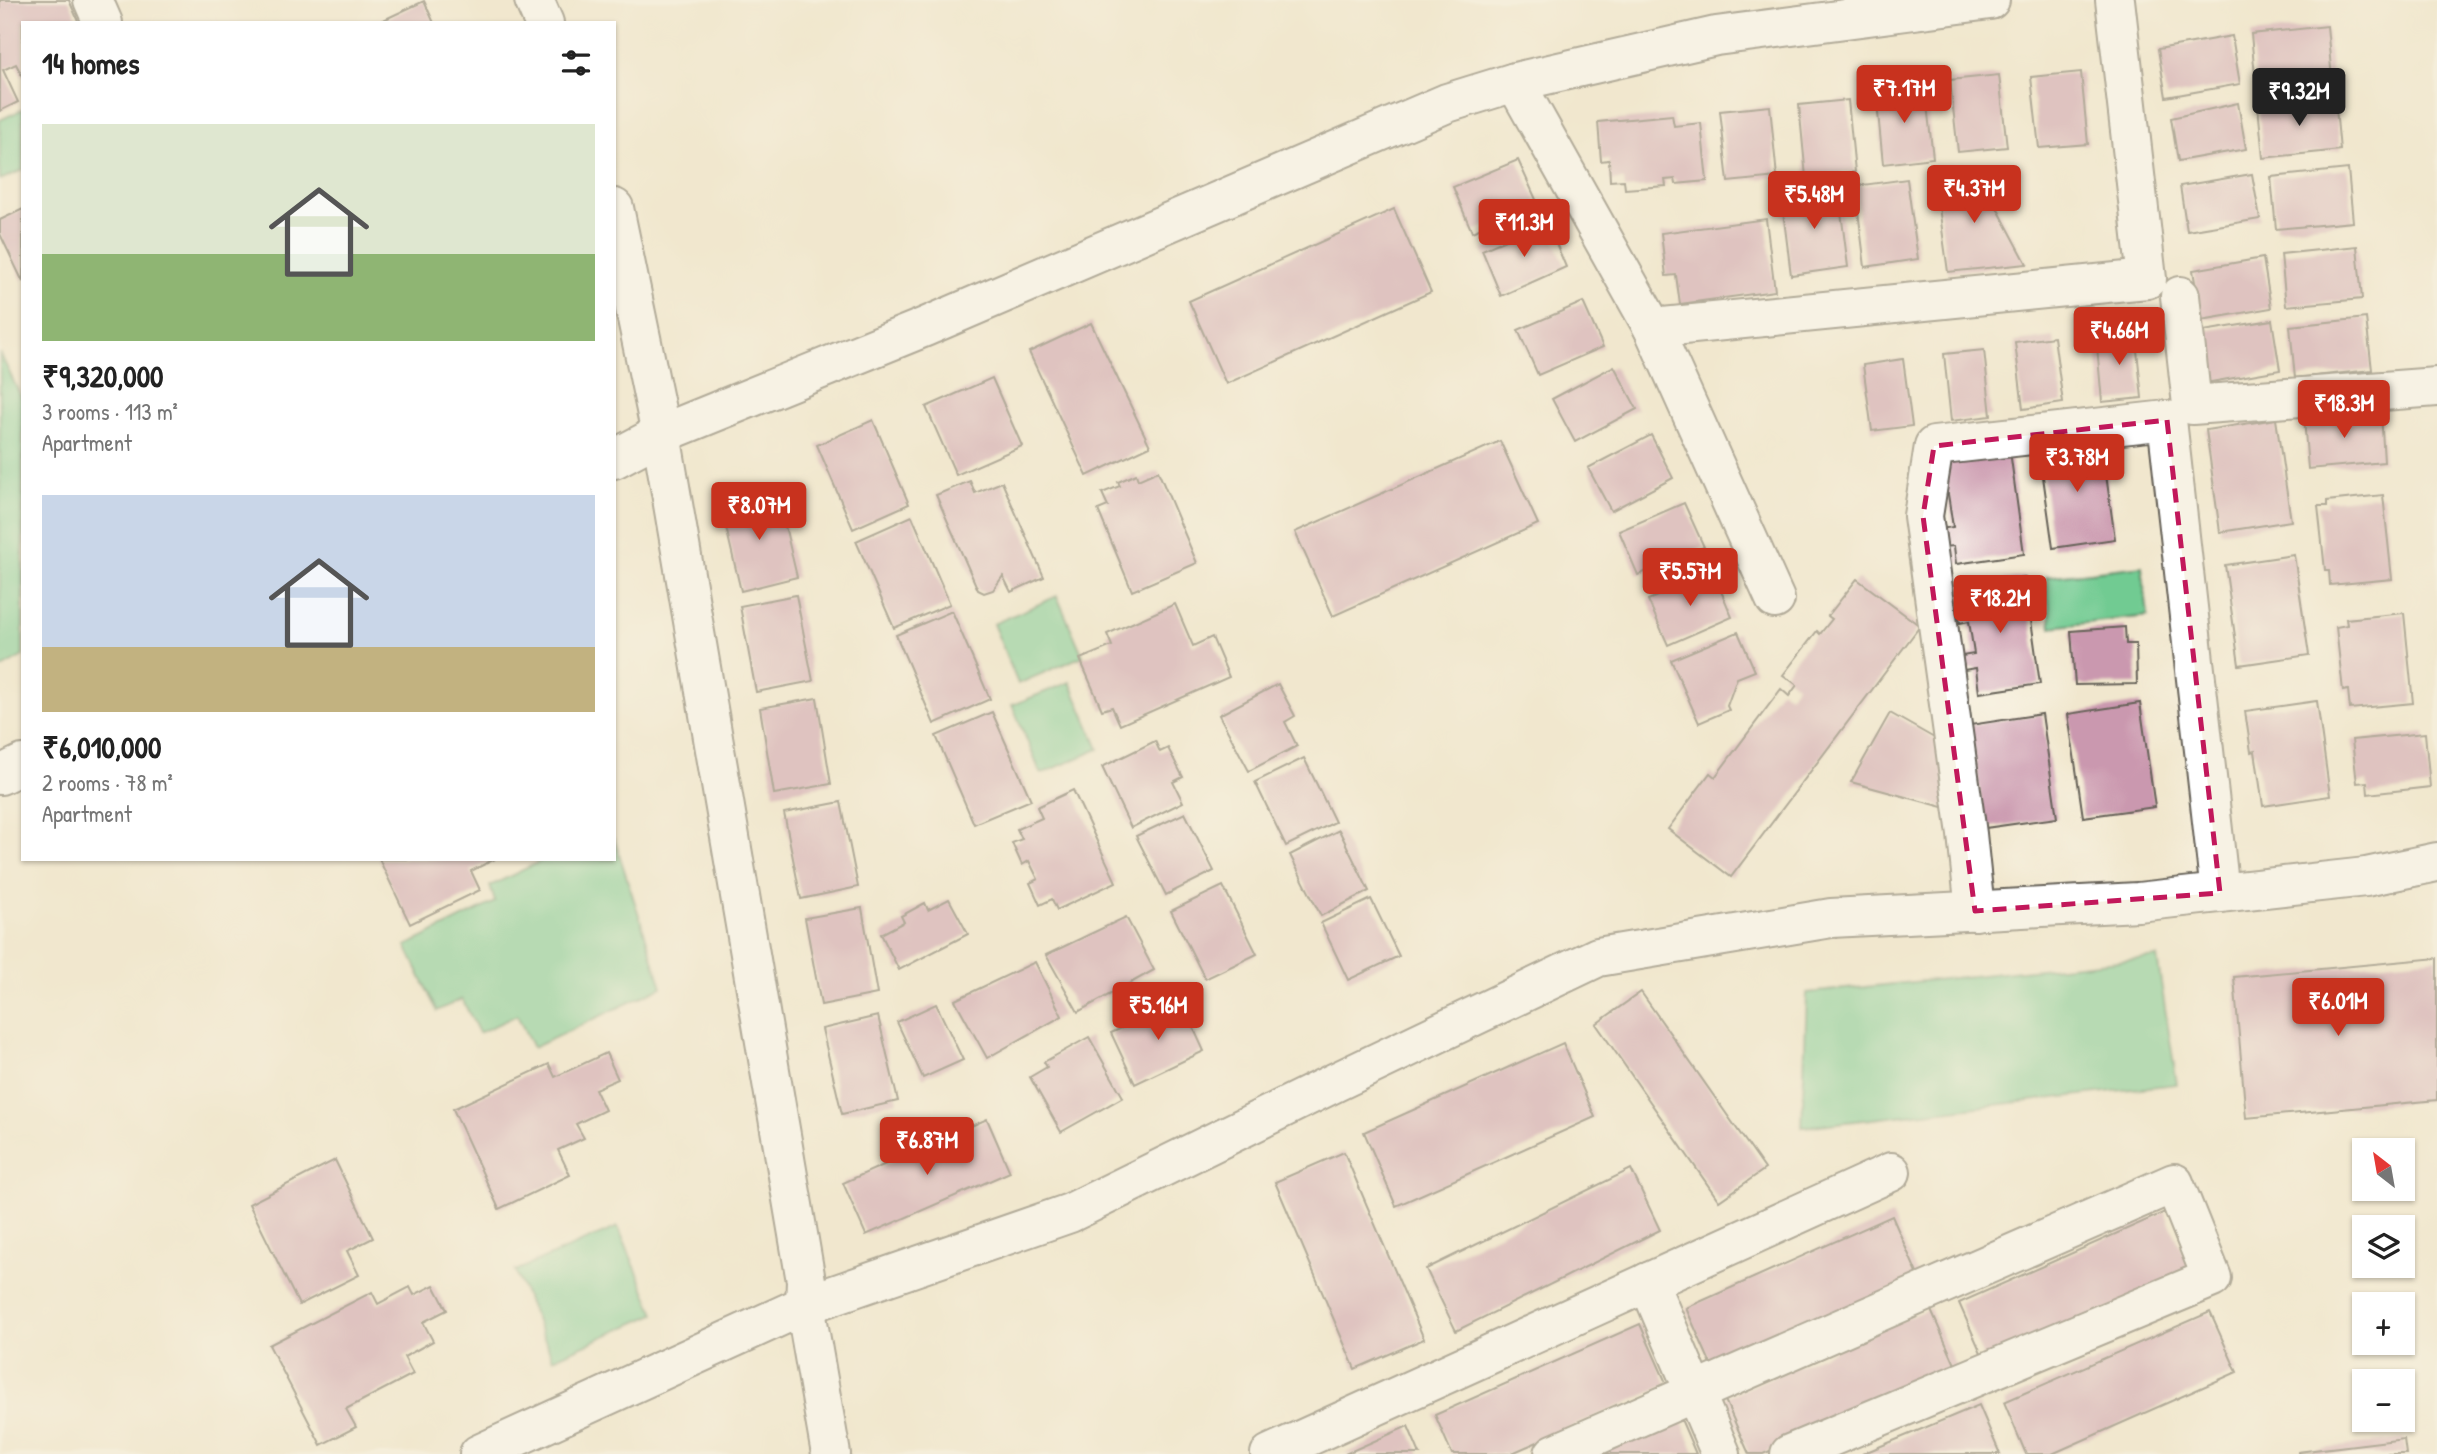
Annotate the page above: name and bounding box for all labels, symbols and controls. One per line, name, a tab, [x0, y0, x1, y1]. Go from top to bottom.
text: 14 homes	[42, 43, 140, 83]
icon: filters	[557, 44, 595, 82]
pin: ₹7.17M	[1847, 66, 1961, 125]
pin: ₹9.32M	[2242, 68, 2356, 128]
text: ₹7.17M	[1873, 72, 1935, 103]
text: ₹9.32M	[2268, 75, 2330, 106]
pin: ₹4.37M	[1917, 166, 2031, 225]
icon: home	[256, 169, 382, 295]
pin: ₹5.48M	[1757, 172, 1871, 231]
text: ₹4.37M	[1943, 172, 2005, 203]
text: ₹5.48M	[1784, 178, 1844, 209]
pin: ₹11.3M	[1467, 200, 1581, 259]
text: ₹11.3M	[1495, 206, 1553, 237]
pin: ₹4.66M	[2062, 308, 2176, 367]
text: ₹4.66M	[2090, 314, 2148, 345]
text: ₹9,320,000	[42, 356, 164, 396]
pin: ₹18.3M	[2287, 380, 2401, 440]
text: ₹18.3M	[2314, 387, 2374, 418]
text: 3 rooms · 113 m²	[42, 396, 178, 427]
text: Apartment	[42, 427, 132, 458]
pin: ₹3.78M	[2020, 434, 2134, 494]
text: ₹3.78M	[2045, 441, 2109, 472]
pin: ₹8.07M	[702, 482, 816, 542]
text: ₹8.07M	[727, 489, 791, 520]
icon: home	[256, 540, 382, 666]
pin: ₹5.57M	[1633, 548, 1747, 608]
text: ₹5.57M	[1659, 555, 1721, 586]
pin: ₹18.2M	[1943, 576, 2057, 635]
text: ₹18.2M	[1970, 582, 2030, 613]
text: ₹6,010,000	[42, 727, 161, 767]
text: 2 rooms · 78 m²	[42, 767, 173, 798]
text: Apartment	[42, 798, 132, 829]
pin: ₹6.01M	[2281, 978, 2395, 1038]
pin: ₹5.16M	[1101, 982, 1215, 1042]
text: ₹6.01M	[2308, 985, 2368, 1016]
text: ₹5.16M	[1128, 989, 1188, 1020]
pin: ₹6.87M	[870, 1118, 984, 1177]
text: ₹6.87M	[896, 1124, 958, 1155]
north arrow	[2352, 1138, 2415, 1200]
map controls	[2352, 1138, 2415, 1432]
button: layers	[2352, 1215, 2415, 1278]
button: +	[2352, 1292, 2415, 1355]
button: −	[2352, 1369, 2415, 1432]

